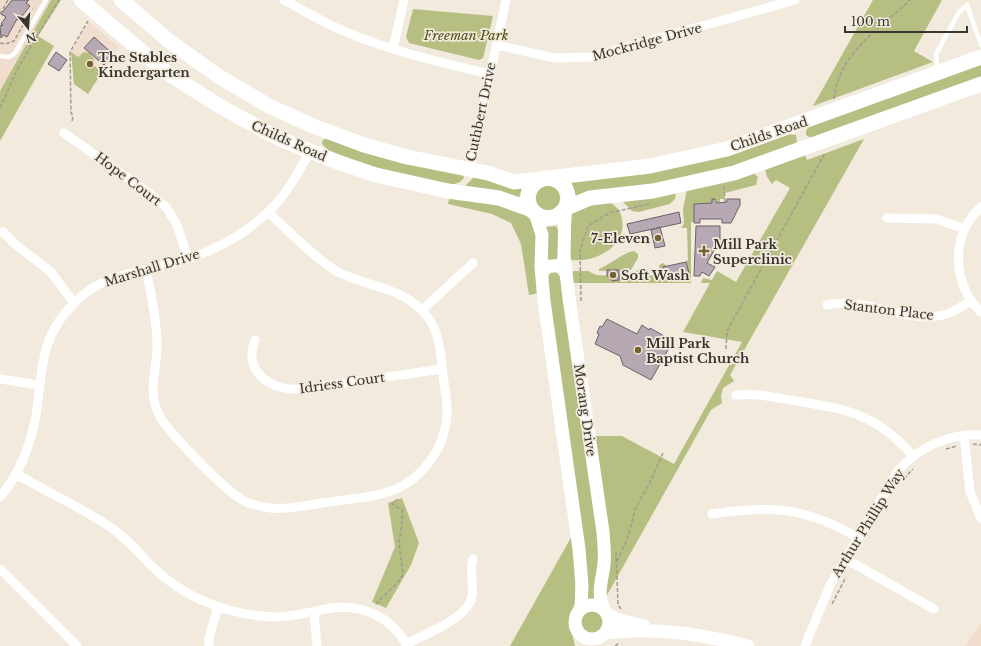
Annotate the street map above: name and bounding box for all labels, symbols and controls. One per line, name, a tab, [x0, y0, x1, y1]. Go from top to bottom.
north arrow	[8, 8, 48, 48]
scale bar	[845, 8, 967, 34]
text: 100 m	[851, 14, 890, 29]
street label: Mockridge Drive	[590, 19, 704, 65]
park label: Freeman Park	[423, 27, 509, 44]
text: N	[23, 29, 38, 46]
place label: The Stables Kindergarten	[98, 49, 190, 81]
marker: The Stables Kindergarten	[85, 59, 95, 69]
street label: Cuthbert Drive	[462, 61, 500, 163]
street label: Childs Road	[728, 113, 810, 155]
street label: Childs Road	[249, 117, 330, 165]
street label: Hope Court	[91, 148, 165, 210]
place label: 7-Eleven	[591, 230, 651, 247]
marker: 7-Eleven	[653, 233, 663, 243]
place label: Mill Park Superclinic	[713, 236, 792, 268]
street label: Marshall Drive	[102, 245, 202, 291]
marker: Mill Park Superclinic	[698, 245, 710, 257]
place label: Soft Wash	[621, 267, 690, 284]
marker: Soft Wash	[608, 270, 618, 280]
street label: Stanton Place	[843, 296, 935, 324]
place label: Mill Park Baptist Church	[646, 335, 750, 367]
marker: Mill Park Baptist Church	[633, 345, 643, 355]
street label: Morang Drive	[570, 363, 600, 457]
street label: Idriess Court	[298, 369, 386, 397]
street label: Arthur Phillip Way	[827, 465, 909, 581]

